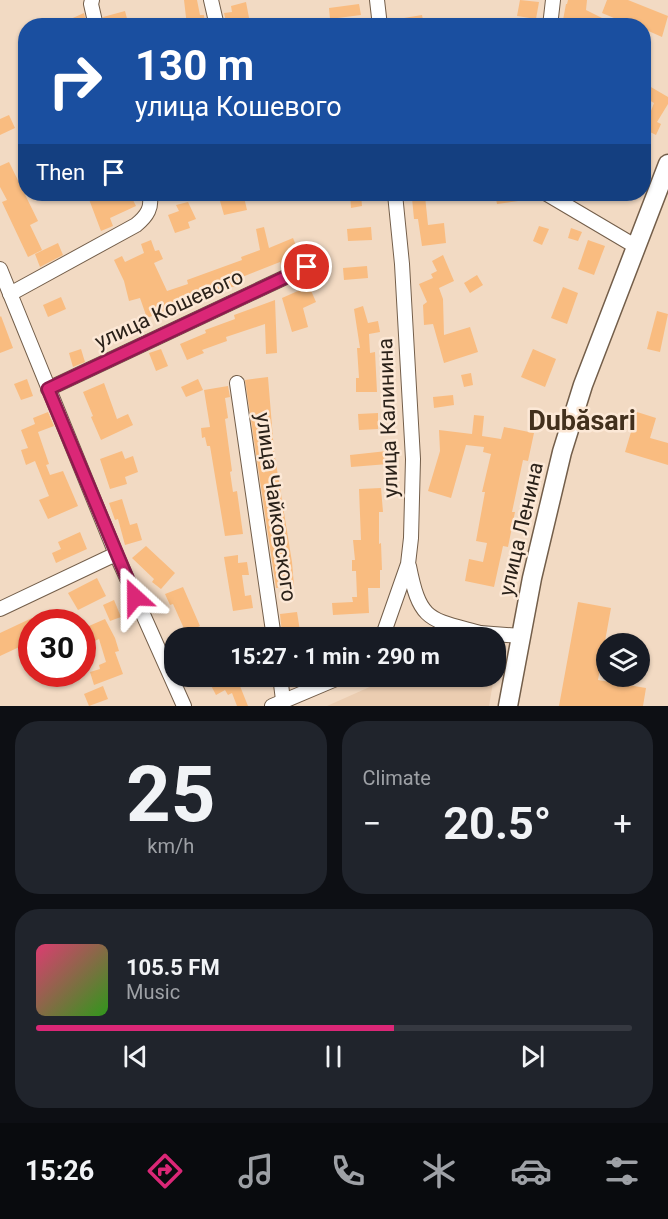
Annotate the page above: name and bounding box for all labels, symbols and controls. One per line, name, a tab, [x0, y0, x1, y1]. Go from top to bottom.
text: 130 m	[135, 41, 254, 90]
icon: right	[36, 42, 114, 120]
text: улица Кошевого	[135, 91, 342, 123]
icon: arrive	[97, 156, 130, 189]
text: Then	[36, 160, 85, 185]
pin	[281, 241, 332, 292]
icon: arrive	[290, 250, 323, 283]
street label: улица Кошевого	[91, 264, 247, 354]
street label: улица Калинина	[373, 338, 403, 498]
district label: Dubăsari	[528, 405, 636, 437]
street label: улица Чайковского	[251, 411, 301, 603]
street label: улица Ленина	[494, 460, 548, 598]
position arrow	[103, 565, 167, 629]
speed limit sign: 30	[18, 609, 96, 687]
map controls	[596, 633, 650, 687]
button: layers	[596, 633, 650, 687]
text: 15:27 · 1 min · 290 m	[230, 644, 440, 669]
text: 25	[126, 749, 216, 840]
text: Climate	[363, 766, 431, 790]
text: 20.5°	[443, 797, 551, 850]
text: −	[363, 804, 381, 843]
text: +	[613, 804, 632, 843]
text: km/h	[147, 834, 194, 858]
text: 105.5 FM	[126, 955, 220, 980]
text: Music	[126, 980, 180, 1004]
icon: previous	[119, 1040, 152, 1073]
icon: pause	[317, 1040, 350, 1073]
icon: next	[516, 1040, 549, 1073]
icon: directions	[144, 1150, 186, 1192]
icon: music	[235, 1150, 277, 1192]
icon: phone	[327, 1150, 369, 1192]
icon: climate	[418, 1150, 460, 1192]
icon: car	[510, 1150, 552, 1192]
icon: filters	[601, 1150, 643, 1192]
text: 15:26	[25, 1155, 94, 1187]

